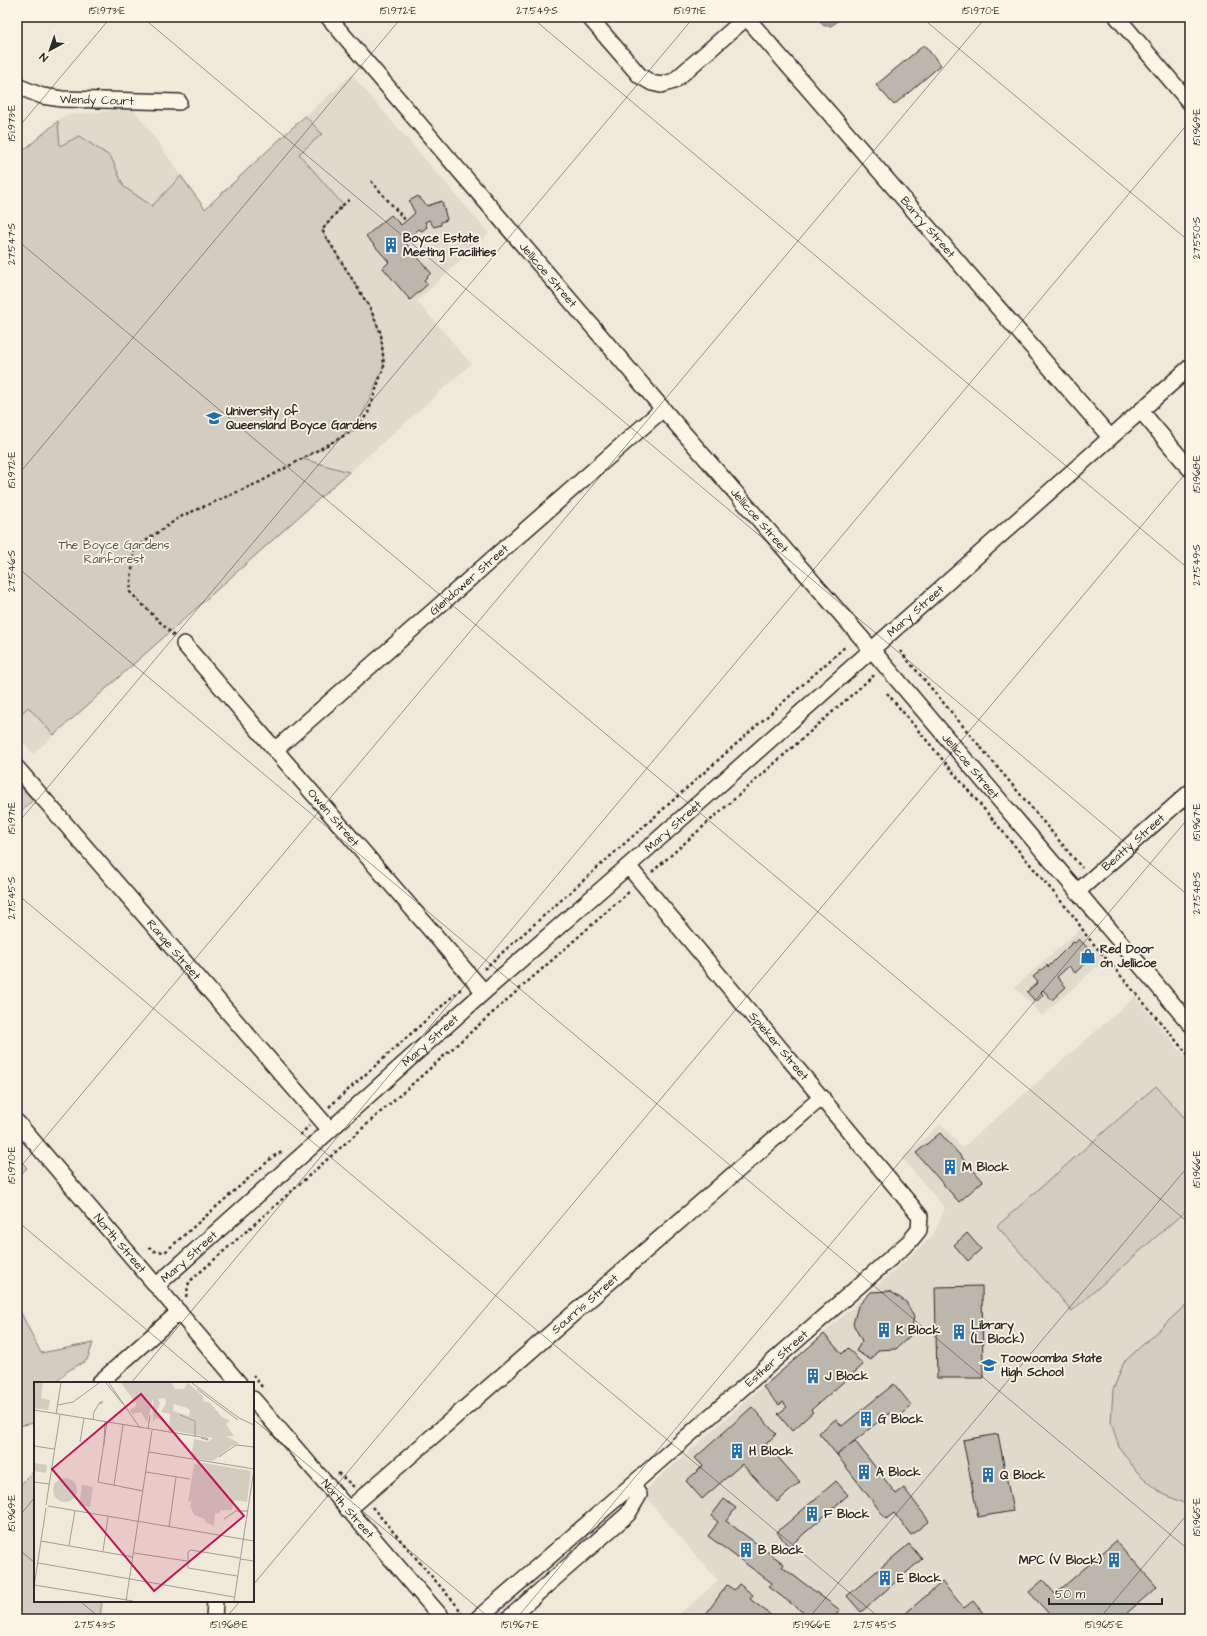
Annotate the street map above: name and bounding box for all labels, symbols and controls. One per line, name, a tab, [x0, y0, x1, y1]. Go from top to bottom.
text: 151.973°E	[89, 4, 125, 18]
text: 151.972°E	[380, 4, 416, 18]
text: 27.549°S	[516, 4, 558, 18]
text: 151.971°E	[674, 4, 706, 18]
text: 151.970°E	[962, 4, 1000, 18]
north arrow	[30, 30, 70, 70]
text: N	[36, 49, 51, 65]
street label: Wendy Court	[60, 91, 134, 110]
text: 151.973°E	[5, 105, 19, 141]
text: 151.969°E	[1190, 109, 1204, 145]
street label: Barry Street	[896, 193, 959, 262]
text: 27.550°S	[1190, 216, 1204, 259]
text: 27.547°S	[5, 222, 19, 265]
place label: Boyce Estate Meeting Facilities	[403, 230, 496, 263]
building icon: Boyce Estate Meeting Facilities	[382, 236, 400, 254]
street label: Jellicoe Street	[515, 239, 581, 312]
place label: University of Queensland Boyce Gardens	[225, 403, 377, 435]
school or university icon: University of Queensland Boyce Gardens	[205, 409, 223, 427]
text: 151.972°E	[5, 452, 19, 488]
text: 151.968°E	[1190, 455, 1204, 493]
street label: Jellicoe Street	[726, 484, 792, 557]
park label: The Boyce Gardens Rainforest	[58, 537, 170, 568]
street label: Glendower Street	[426, 540, 513, 620]
text: 27.549°S	[1190, 544, 1204, 586]
text: 27.546°S	[5, 549, 19, 592]
street label: Mary Street	[883, 581, 948, 641]
street label: Jellicoe Street	[938, 730, 1003, 803]
street label: Owen Street	[303, 785, 363, 851]
street label: Mary Street	[641, 796, 706, 856]
text: 151.971°E	[5, 802, 19, 834]
text: 151.967°E	[1190, 803, 1204, 841]
street label: Beatty Street	[1098, 810, 1169, 875]
text: 27.548°S	[1190, 871, 1204, 914]
text: 27.545°S	[5, 876, 19, 919]
street label: Range Street	[143, 916, 205, 984]
place label: Red Door on Jellicoe	[1100, 941, 1157, 972]
shop icon: Red Door on Jellicoe	[1079, 947, 1097, 965]
street label: Spieker Street	[745, 1008, 813, 1084]
street label: Mary Street	[398, 1011, 463, 1071]
text: 151.970°E	[5, 1146, 19, 1184]
text: 151.966°E	[1190, 1150, 1204, 1188]
building icon: M Block	[941, 1158, 959, 1176]
place label: M Block	[962, 1159, 1009, 1176]
street label: North Street	[89, 1210, 150, 1277]
street label: Mary Street	[157, 1227, 221, 1287]
street label: Sourris Street	[548, 1270, 622, 1338]
place label: Library (L Block)	[970, 1317, 1025, 1348]
building icon: K Block	[875, 1321, 893, 1339]
place label: K Block	[896, 1322, 941, 1339]
building icon: Library (L Block)	[950, 1323, 968, 1341]
street label: Esther Street	[741, 1326, 812, 1391]
place label: Toowoomba State High School	[1000, 1350, 1103, 1383]
school or university icon: Toowoomba State High School	[980, 1356, 998, 1374]
building icon: J Block	[804, 1367, 822, 1385]
place label: J Block	[824, 1368, 869, 1385]
inset map	[34, 1382, 254, 1602]
building icon: G Block	[857, 1410, 875, 1428]
place label: G Block	[878, 1411, 924, 1428]
building icon: H Block	[728, 1442, 746, 1460]
place label: H Block	[749, 1443, 794, 1460]
building icon: A Block	[855, 1463, 873, 1481]
place label: A Block	[876, 1464, 921, 1481]
building icon: Q Block	[979, 1466, 997, 1484]
place label: Q Block	[1000, 1467, 1046, 1484]
street label: North Street	[317, 1476, 378, 1543]
text: 151.969°E	[5, 1495, 19, 1531]
text: 151.965°E	[1190, 1498, 1204, 1536]
building icon: F Block	[803, 1505, 821, 1523]
place label: F Block	[824, 1506, 870, 1523]
building icon: B Block	[737, 1541, 755, 1559]
place label: B Block	[758, 1542, 804, 1559]
building icon: MPC (V Block)	[1105, 1551, 1123, 1569]
place label: MPC (V Block)	[1019, 1552, 1103, 1569]
building icon: E Block	[876, 1569, 894, 1587]
place label: E Block	[897, 1570, 942, 1587]
scale bar	[1049, 1580, 1162, 1606]
text: 50 m	[1055, 1586, 1086, 1603]
text: 27.543°S	[75, 1618, 116, 1632]
text: 151.968°E	[210, 1618, 248, 1632]
text: 151.967°E	[501, 1618, 539, 1632]
text: 151.966°E	[793, 1618, 831, 1632]
text: 27.545°S	[854, 1618, 897, 1632]
text: 151.965°E	[1085, 1618, 1123, 1632]

